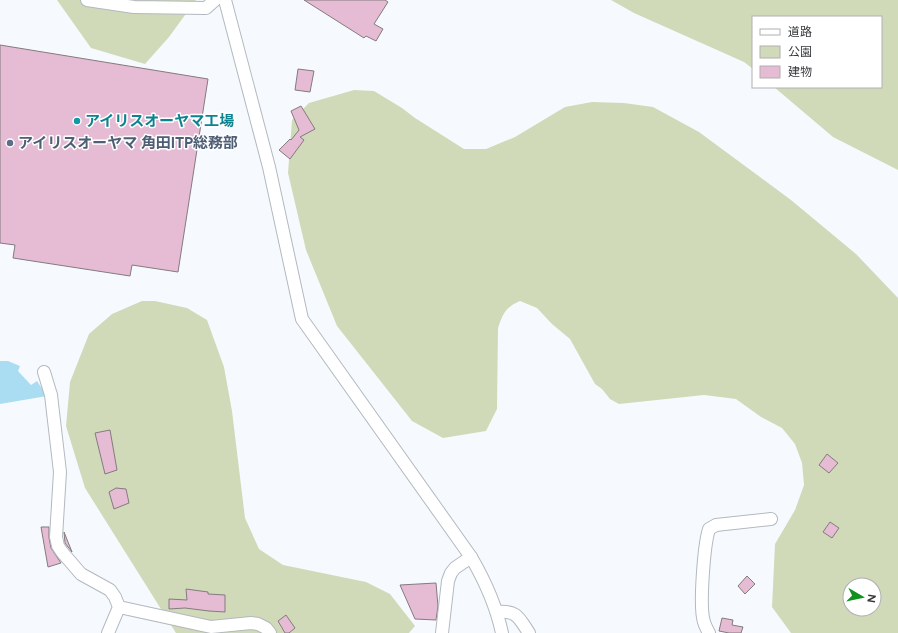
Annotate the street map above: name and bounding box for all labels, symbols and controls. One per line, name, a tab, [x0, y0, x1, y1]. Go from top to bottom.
legend	[752, 16, 882, 88]
text: 道路	[788, 25, 812, 39]
text: 公園	[788, 45, 812, 59]
text: 建物	[788, 65, 812, 79]
place label: アイリスオーヤマ工場	[85, 112, 234, 130]
marker: アイリスオーヤマ工場	[72, 116, 82, 126]
place label: アイリスオーヤマ 角田ITP総務部	[18, 134, 238, 152]
marker: アイリスオーヤマ 角田ITP総務部	[5, 138, 15, 148]
north arrow	[842, 577, 882, 617]
text: N	[864, 593, 878, 604]

